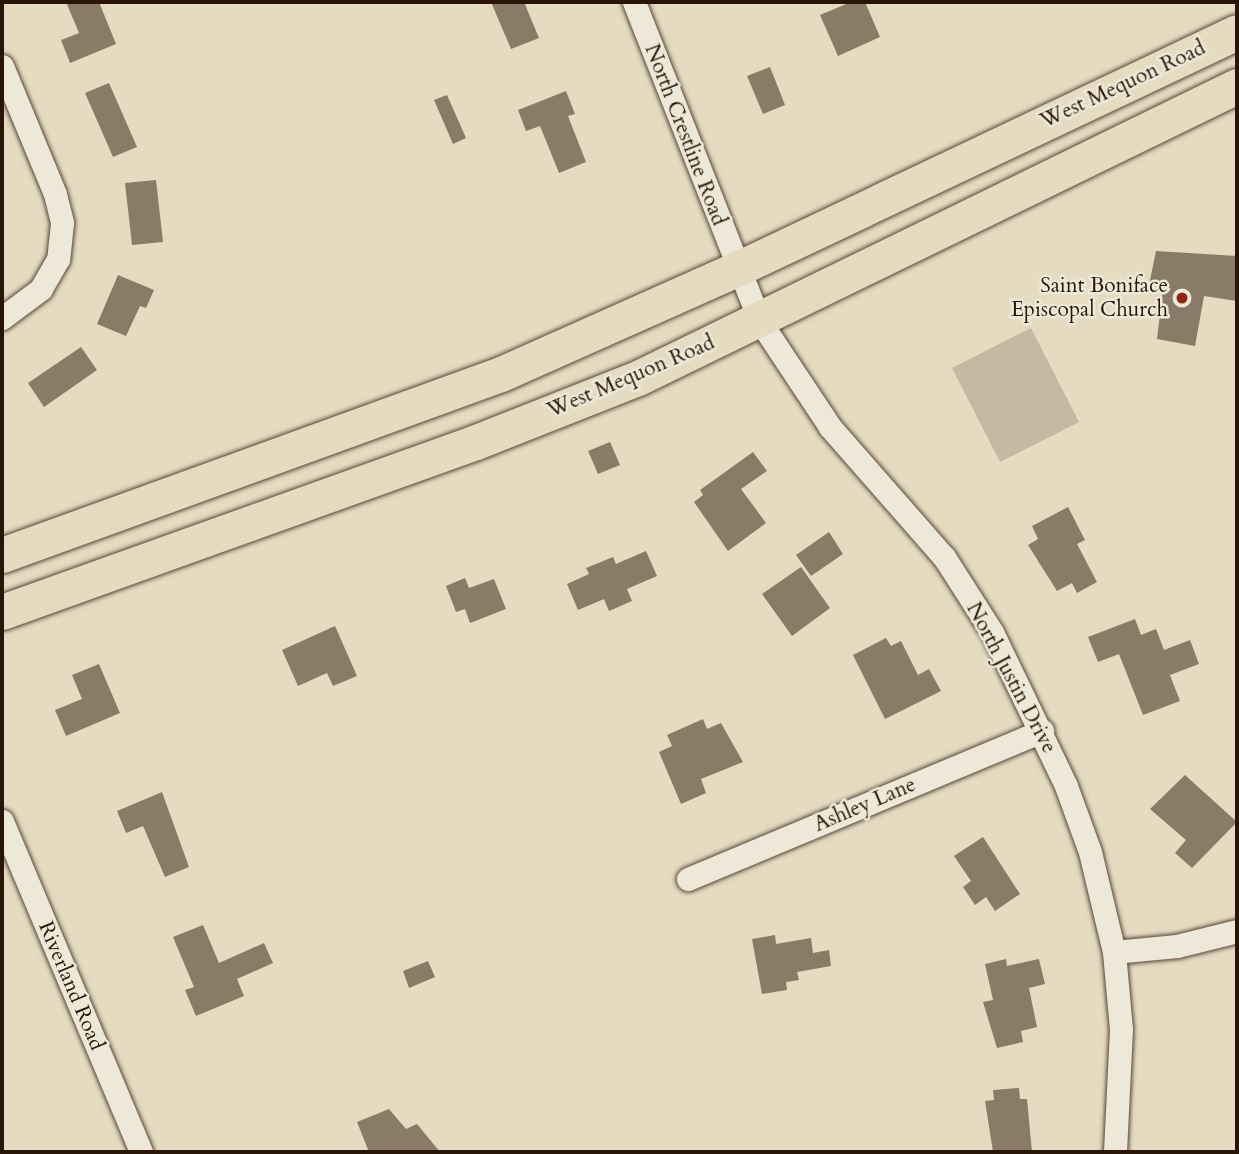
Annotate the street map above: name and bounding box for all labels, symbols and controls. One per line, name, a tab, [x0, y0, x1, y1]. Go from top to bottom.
street label: West Mequon Road	[1036, 36, 1210, 134]
street label: North Crestline Road	[639, 41, 731, 229]
place label: Saint Boniface Episcopal Church	[1011, 273, 1168, 323]
marker: Saint Boniface Episcopal Church	[1174, 290, 1190, 306]
street label: West Mequon Road	[544, 330, 718, 424]
street label: North Justin Drive	[961, 598, 1061, 758]
street label: Ashley Lane	[810, 772, 920, 838]
street label: Riverland Road	[33, 918, 109, 1054]

